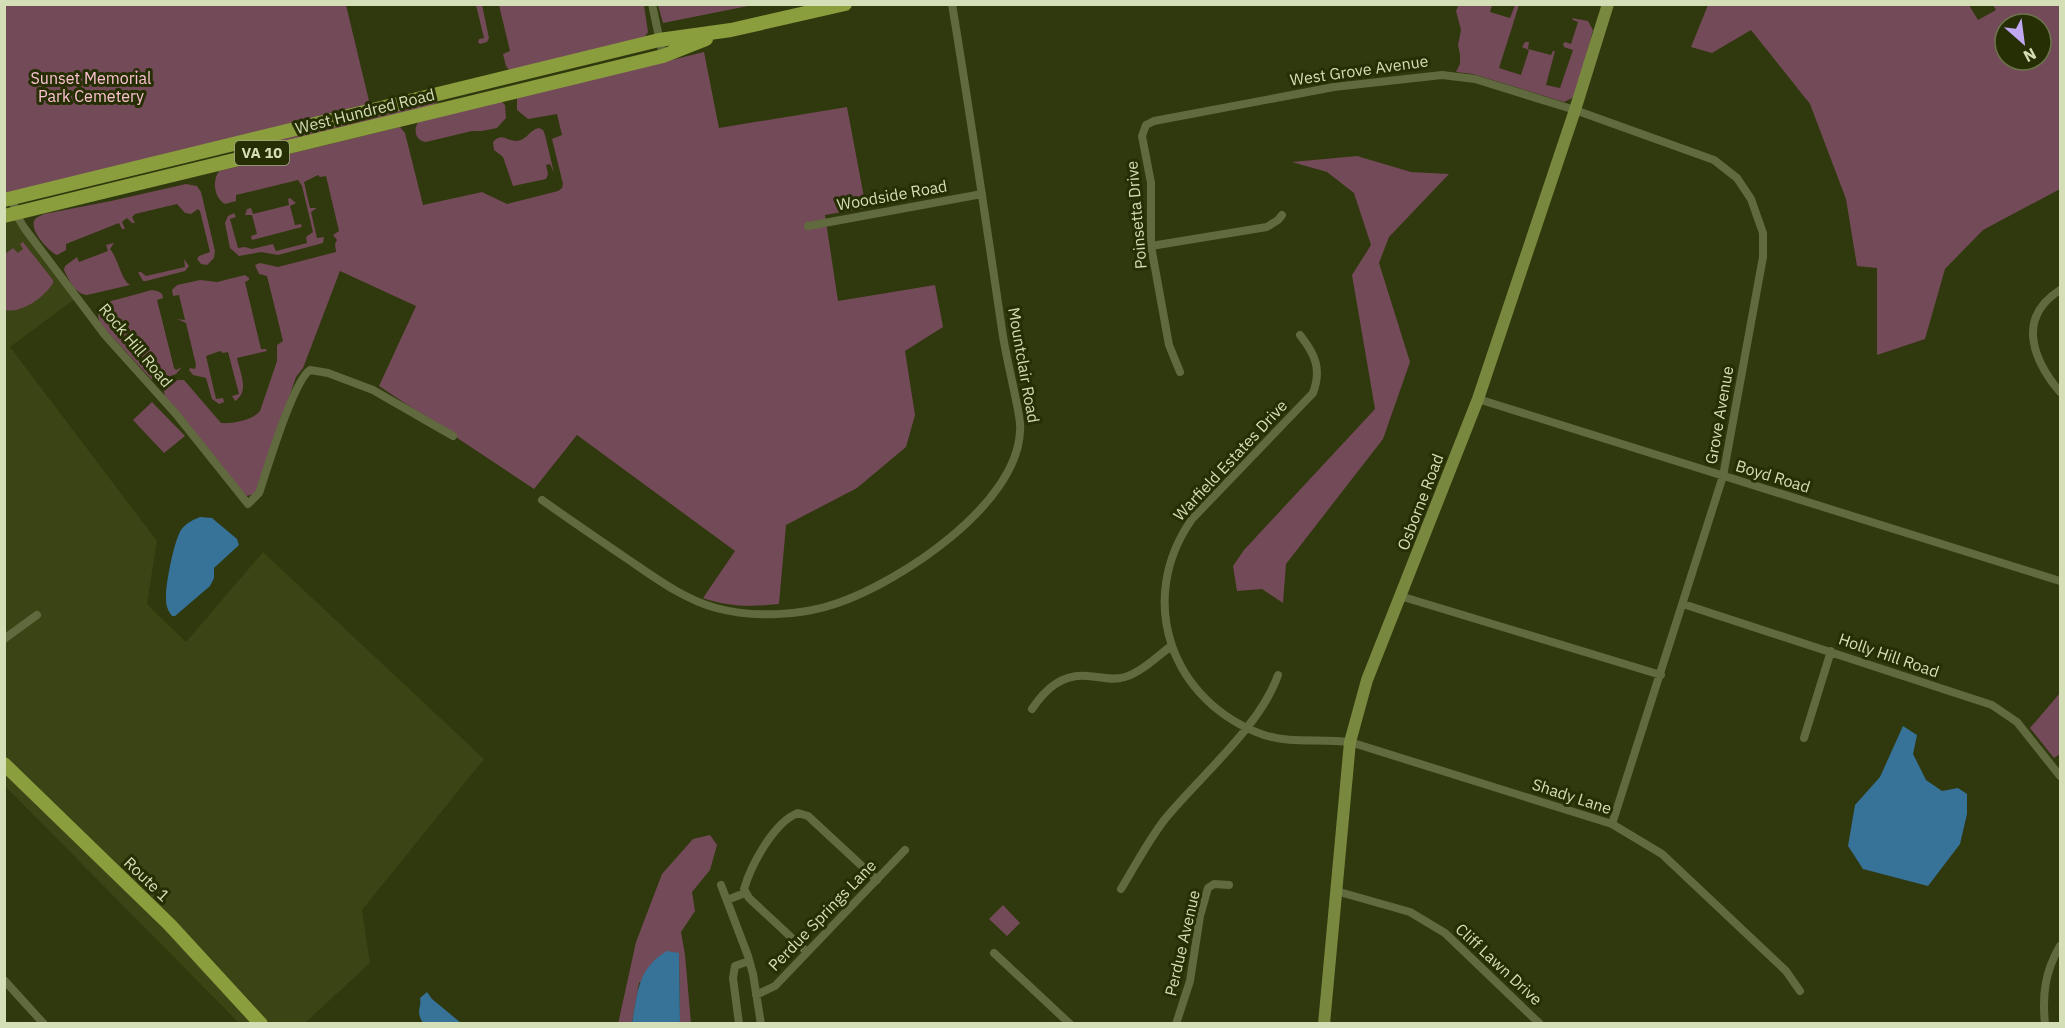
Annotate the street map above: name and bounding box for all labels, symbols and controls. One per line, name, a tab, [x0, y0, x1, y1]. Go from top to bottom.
north arrow	[1993, 12, 2053, 72]
text: N	[2020, 44, 2040, 67]
street label: West Grove Avenue	[1289, 50, 1430, 90]
park label: Sunset Memorial Park Cemetery	[31, 68, 151, 106]
street label: West Hundred Road	[293, 84, 437, 138]
road number: VA 10	[235, 141, 289, 165]
street label: Poinsetta Drive	[1121, 160, 1151, 270]
street label: Woodside Road	[835, 175, 949, 215]
street label: Rock Hill Road	[95, 299, 177, 391]
street label: Mountclair Road	[1004, 306, 1044, 424]
street label: Grove Avenue	[1701, 364, 1738, 466]
street label: Warfield Estates Drive	[1169, 395, 1291, 525]
street label: Osborne Road	[1392, 451, 1448, 553]
street label: Boyd Road	[1733, 455, 1813, 497]
street label: Holly Hill Road	[1836, 628, 1942, 682]
street label: Shady Lane	[1530, 774, 1614, 818]
street label: Route 1	[120, 852, 174, 906]
street label: Perdue Springs Lane	[764, 855, 880, 975]
street label: Perdue Avenue	[1160, 888, 1204, 998]
street label: Cliff Lawn Drive	[1452, 919, 1547, 1009]

